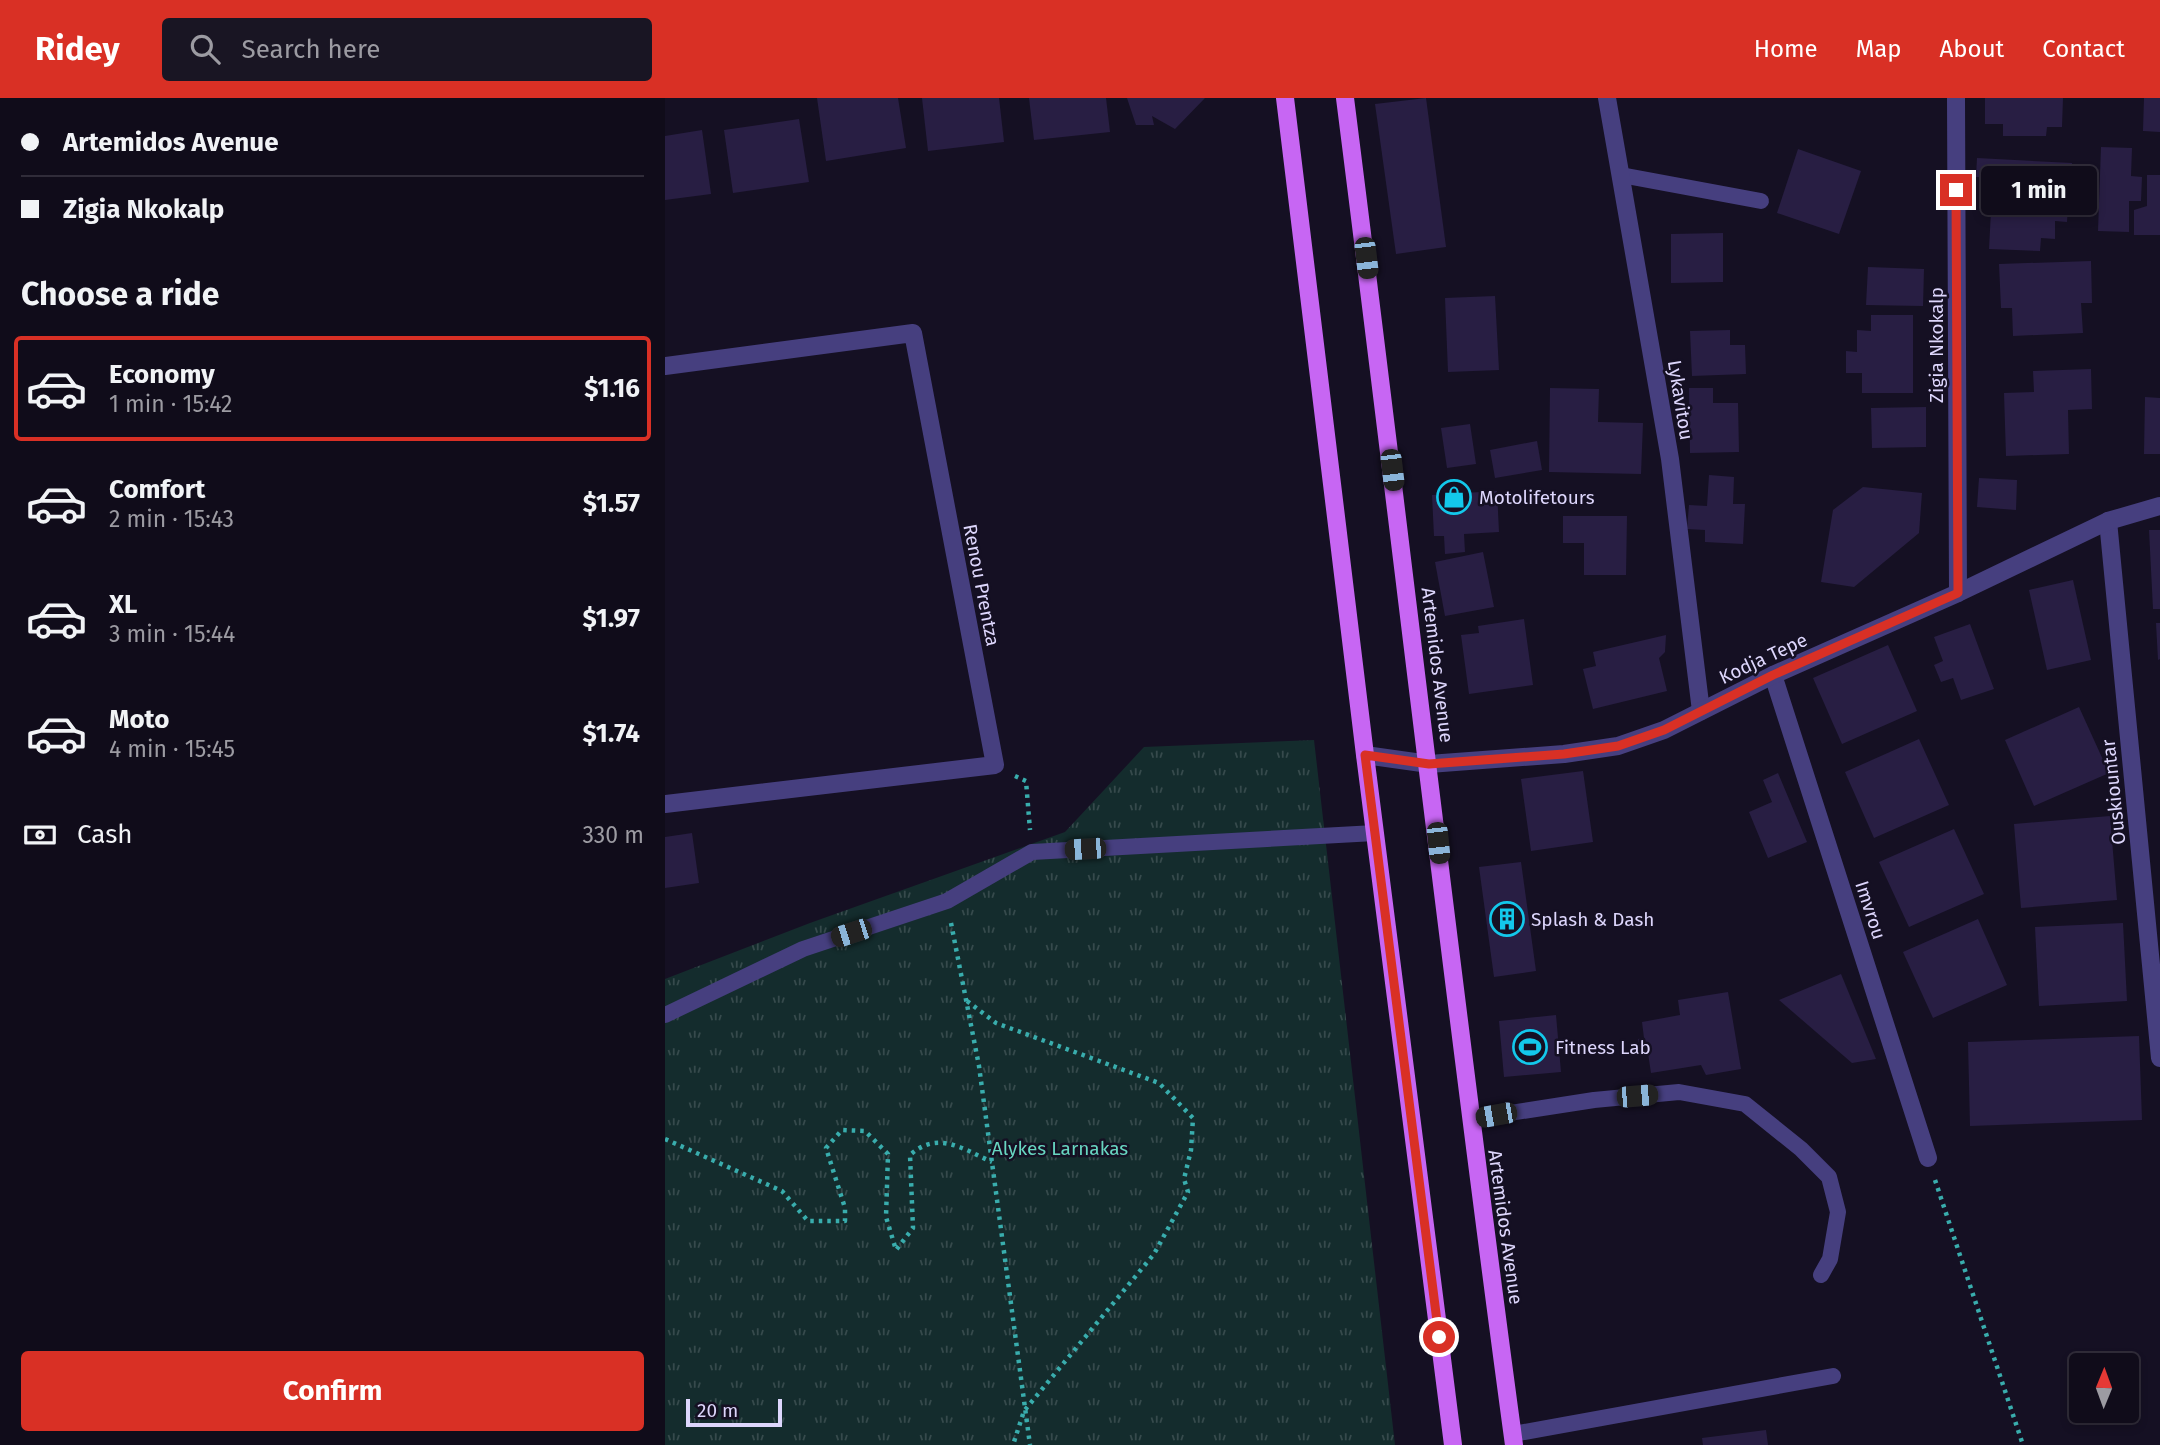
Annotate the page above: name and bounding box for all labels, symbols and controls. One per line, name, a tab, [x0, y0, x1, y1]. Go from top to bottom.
search box	[162, 18, 652, 81]
text: Ridey	[35, 29, 120, 69]
icon: search	[186, 30, 224, 68]
text: Search here	[242, 34, 380, 65]
text: Home	[1754, 35, 1818, 63]
text: Map	[1856, 35, 1902, 63]
text: About	[1940, 35, 2004, 63]
text: Contact	[2042, 35, 2125, 63]
text: Artemidos Avenue	[63, 127, 279, 158]
callout: 1 min	[1981, 166, 2096, 214]
route end	[1940, 174, 1972, 206]
text: 1 min	[2011, 176, 2067, 204]
text: Zigia Nkokalp	[63, 194, 224, 225]
car	[1354, 236, 1379, 280]
text: Choose a ride	[21, 275, 219, 313]
street label: Zigia Nkokalp	[1925, 287, 1948, 403]
icon: car	[25, 357, 88, 420]
text: Economy	[109, 359, 215, 390]
street label: Lykavitou	[1663, 359, 1698, 442]
text: $1.16	[584, 373, 640, 404]
text: 1 min · 15:42	[109, 390, 233, 418]
car	[1380, 448, 1405, 492]
icon: car	[25, 472, 88, 535]
text: Comfort	[109, 474, 205, 505]
shop icon: Motolifetours	[1435, 478, 1473, 516]
place label: Motolifetours	[1479, 486, 1595, 509]
text: $1.57	[583, 488, 640, 519]
text: 2 min · 15:43	[109, 505, 234, 533]
street label: Renou Prentza	[958, 522, 1005, 648]
street label: Artemidos Avenue	[1417, 586, 1458, 744]
icon: car	[25, 587, 88, 650]
text: XL	[109, 589, 137, 620]
text: $1.97	[583, 603, 640, 634]
text: 3 min · 15:44	[109, 620, 235, 648]
street label: Kodja Tepe	[1715, 628, 1811, 689]
icon: car	[25, 702, 88, 765]
text: Moto	[109, 704, 169, 735]
text: $1.74	[583, 718, 640, 749]
text: 4 min · 15:45	[109, 735, 235, 763]
street label: Ouskiountar	[2096, 737, 2130, 846]
icon: cash	[21, 816, 59, 854]
text: Cash	[77, 819, 133, 850]
text: 330 m	[582, 821, 644, 849]
car	[1426, 821, 1451, 865]
car	[1064, 837, 1107, 861]
street label: Imvrou	[1850, 878, 1891, 942]
building icon: Splash & Dash	[1488, 900, 1526, 938]
place label: Splash & Dash	[1531, 908, 1654, 931]
car	[828, 917, 875, 949]
sports icon: Fitness Lab	[1511, 1028, 1549, 1066]
place label: Fitness Lab	[1555, 1036, 1651, 1059]
car	[1616, 1084, 1659, 1108]
car	[1474, 1101, 1519, 1129]
park label: Alykes Larnakas	[992, 1137, 1128, 1160]
street label: Artemidos Avenue	[1483, 1148, 1528, 1306]
route start	[1423, 1321, 1455, 1353]
button: Confirm	[21, 1351, 644, 1431]
north arrow	[2069, 1353, 2139, 1423]
map controls	[2069, 1353, 2139, 1423]
scale bar	[686, 1396, 782, 1428]
text: 20 m	[697, 1399, 738, 1422]

